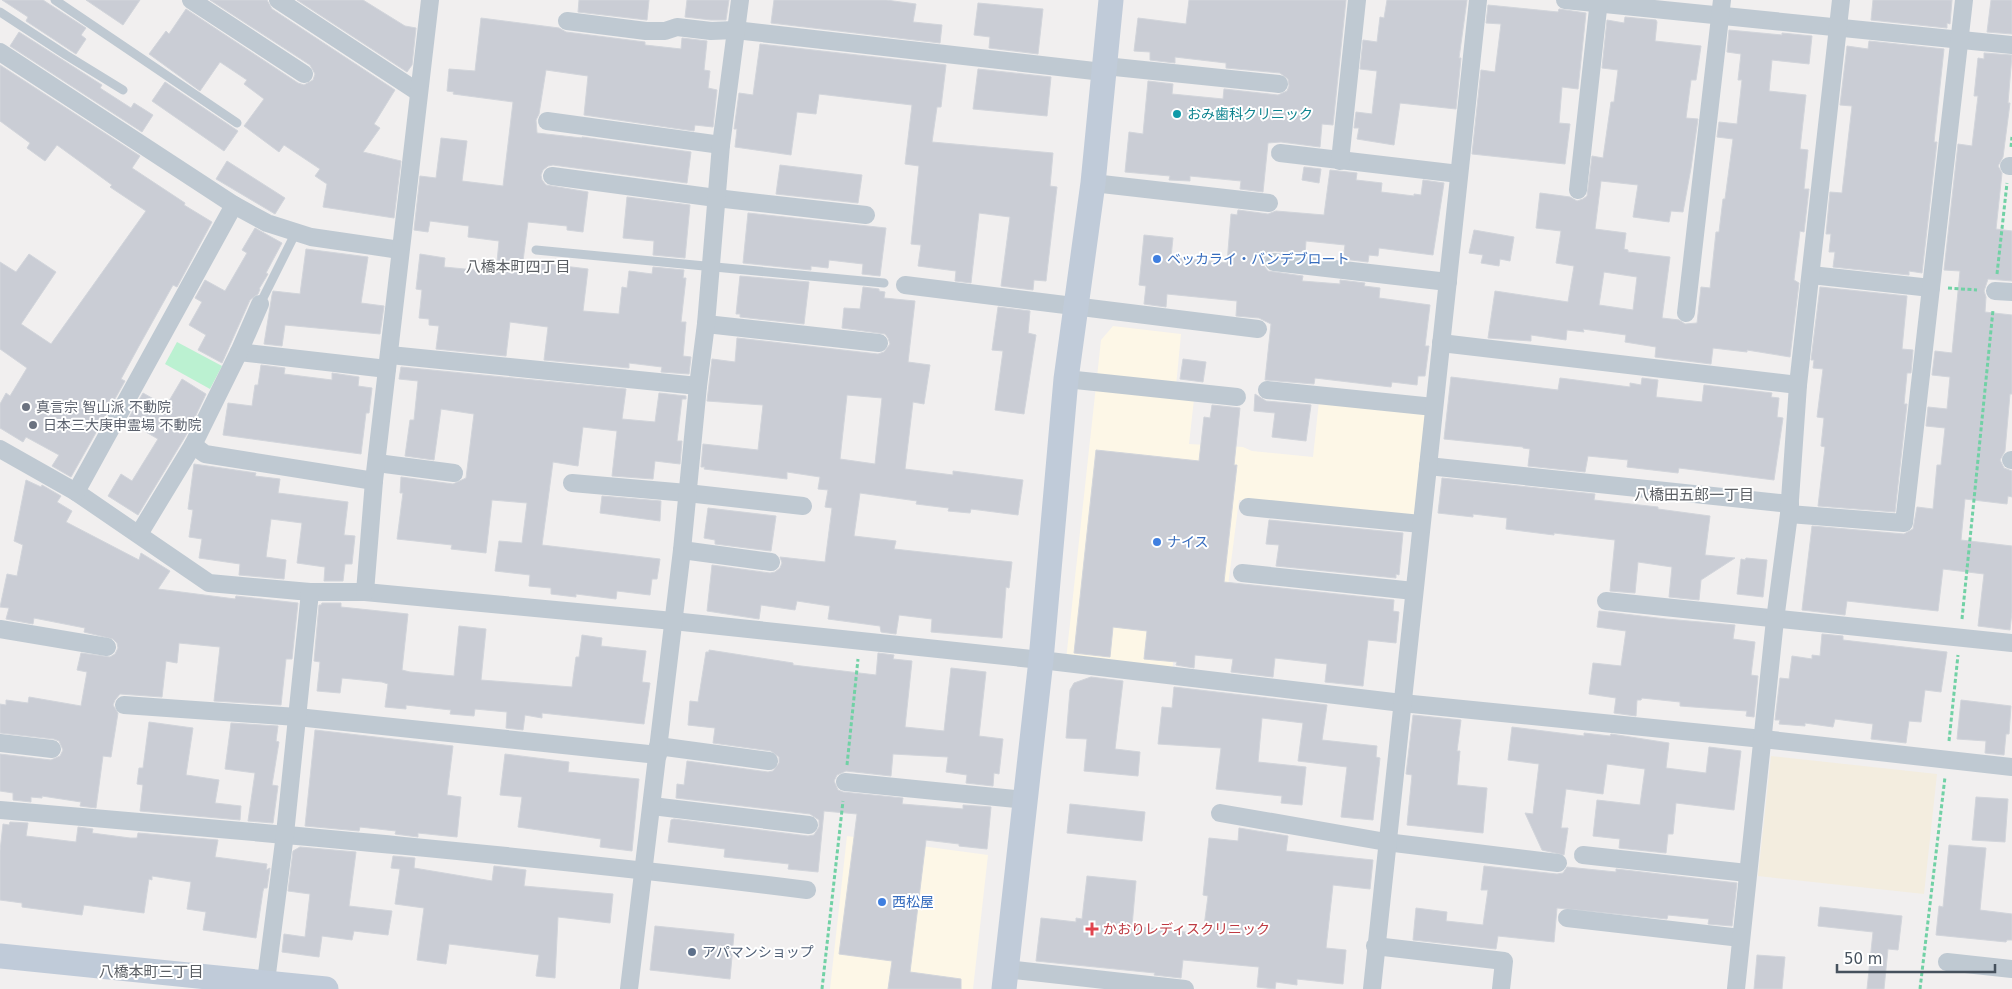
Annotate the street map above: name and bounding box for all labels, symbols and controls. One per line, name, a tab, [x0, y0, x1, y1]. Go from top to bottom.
place label: おみ歯科クリニック	[1187, 106, 1313, 122]
marker: おみ歯科クリニック	[1171, 108, 1183, 120]
place label: ベッカライ・バンデブロート	[1167, 251, 1350, 267]
marker: ベッカライ・バンデブロート	[1151, 253, 1163, 265]
district label: 八橋本町四丁目	[465, 258, 571, 276]
place label: 真言宗 智山派 不動院	[36, 399, 171, 415]
marker: 真言宗 智山派 不動院	[20, 401, 32, 413]
place label: 日本三大庚申霊場 不動院	[43, 417, 201, 433]
marker: 日本三大庚申霊場 不動院	[27, 419, 39, 431]
district label: 八橋田五郎一丁目	[1634, 486, 1754, 504]
place label: ナイス	[1167, 534, 1209, 550]
marker: ナイス	[1151, 536, 1163, 548]
place label: 西松屋	[892, 894, 934, 910]
marker: 西松屋	[876, 896, 888, 908]
place label: かおりレディスクリニック	[1103, 921, 1270, 937]
marker: かおりレディスクリニック	[1085, 922, 1099, 936]
scale bar	[1837, 942, 1994, 974]
place label: アパマンショップ	[702, 944, 814, 960]
marker: アパマンショップ	[686, 946, 698, 958]
text: 50 m	[1844, 950, 1882, 968]
district label: 八橋本町三丁目	[98, 963, 204, 981]

